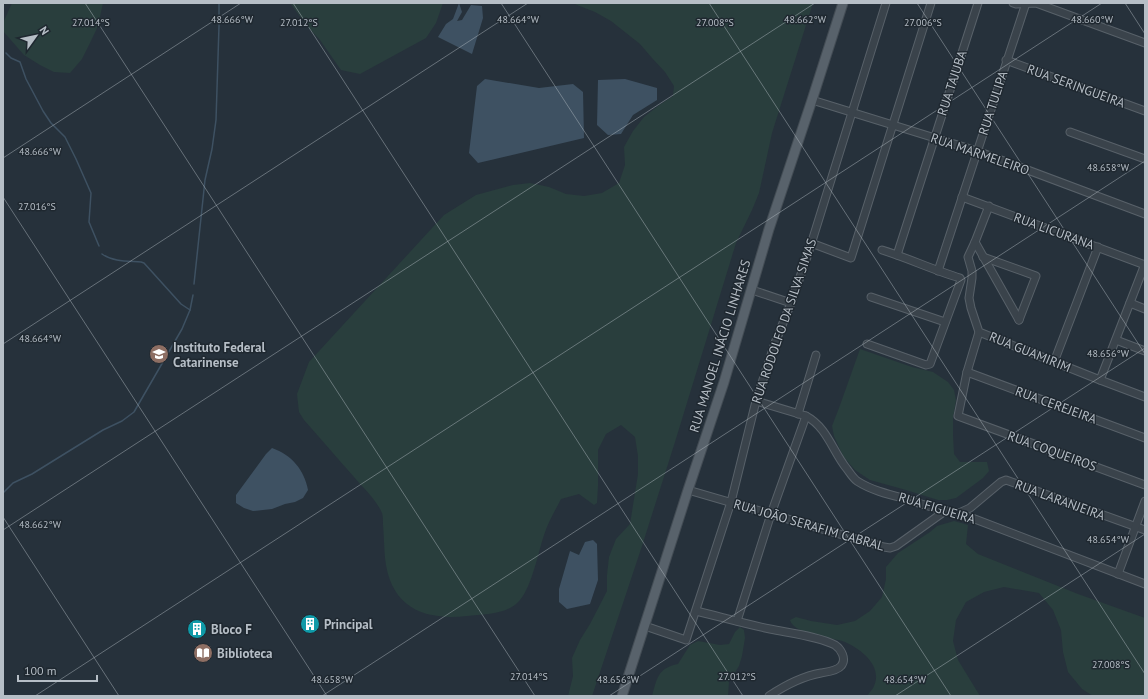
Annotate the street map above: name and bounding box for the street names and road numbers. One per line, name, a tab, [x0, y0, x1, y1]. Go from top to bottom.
street label: RUA TAJUBA	[933, 48, 971, 118]
street label: RUA SERINGUEIRA	[1025, 60, 1128, 112]
street label: RUA TULIPA	[975, 68, 1011, 137]
street label: RUA MARMELEIRO	[928, 129, 1032, 179]
street label: RUA LICURANA	[1011, 209, 1097, 254]
street label: RUA RODOLFO DA SILVA SIMAS	[748, 236, 820, 406]
street label: RUA MANOEL INÁCIO LINHARES	[686, 258, 754, 434]
street label: RUA GUAMIRIM	[987, 328, 1073, 376]
street label: RUA CEREJEIRA	[1013, 382, 1099, 428]
street label: RUA COQUEIROS	[1005, 427, 1099, 475]
street label: RUA LARANJEIRA	[1013, 476, 1108, 524]
street label: RUA FIGUEIRA	[897, 488, 978, 528]
street label: RUA JOÃO SERAFIM CABRAL	[732, 495, 887, 555]

